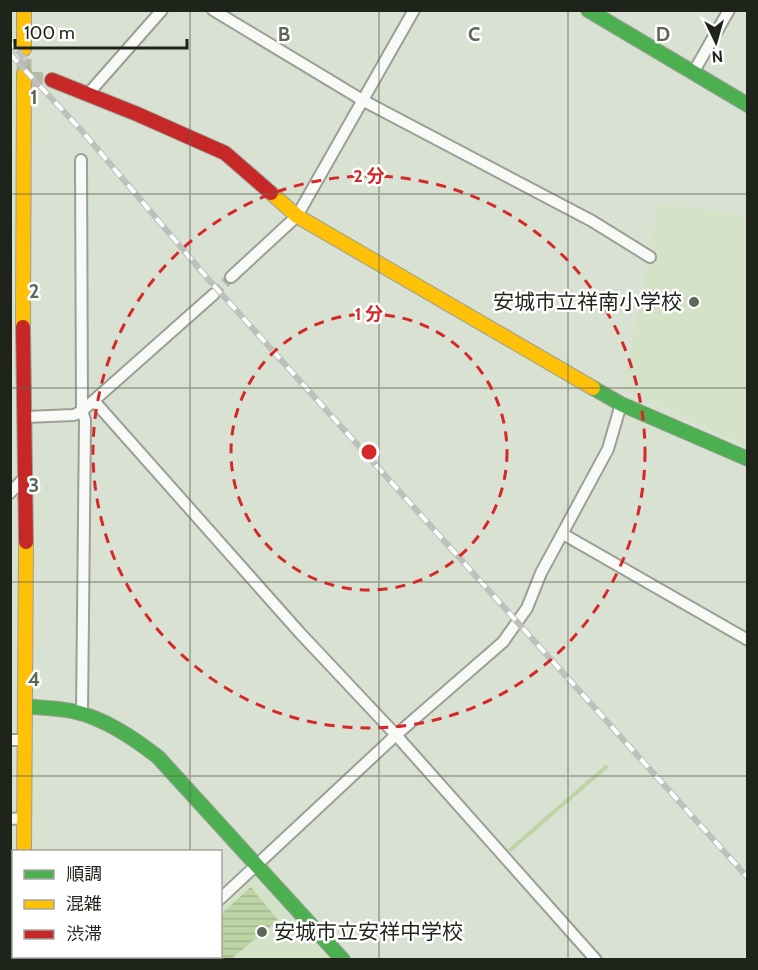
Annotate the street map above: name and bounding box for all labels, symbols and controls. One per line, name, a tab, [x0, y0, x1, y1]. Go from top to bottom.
scale bar	[15, 12, 188, 50]
north arrow	[686, 12, 746, 72]
text: 100 m	[24, 22, 75, 44]
text: B	[278, 22, 290, 46]
text: C	[468, 22, 480, 46]
text: D	[656, 22, 670, 46]
text: N	[711, 46, 724, 66]
text: 1	[30, 85, 38, 109]
text: 2 分	[353, 165, 385, 187]
text: 2	[29, 279, 39, 303]
place label: 安城市立祥南小学校	[493, 289, 682, 314]
marker: 安城市立祥南小学校	[687, 295, 701, 309]
text: 1 分	[355, 303, 383, 325]
centre of rings	[359, 442, 379, 462]
text: 3	[29, 473, 39, 497]
text: 4	[28, 667, 40, 691]
legend	[12, 850, 222, 958]
text: 順調	[66, 863, 102, 885]
text: 混雑	[66, 893, 102, 915]
place label: 安城市立安祥中学校	[274, 919, 463, 944]
text: 渋滞	[66, 923, 102, 945]
marker: 安城市立安祥中学校	[255, 925, 269, 939]

